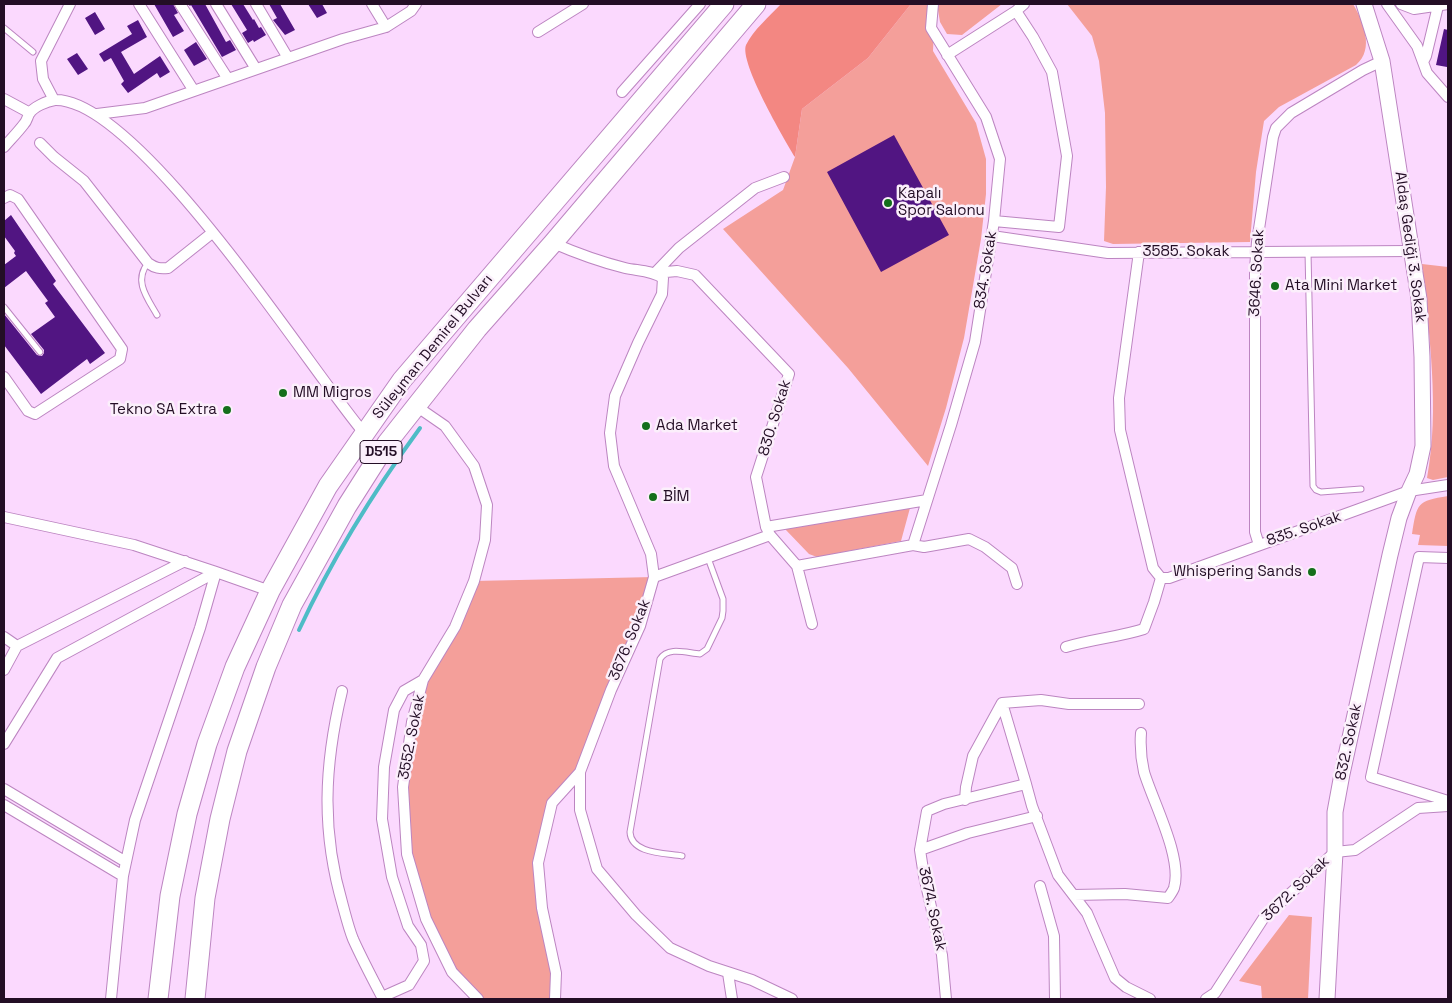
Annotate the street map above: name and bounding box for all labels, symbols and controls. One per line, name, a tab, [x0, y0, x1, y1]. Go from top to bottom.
street label: Aldaş Gediği 3. Sokak	[1390, 170, 1430, 324]
place label: Kapalı Spor Salonu	[898, 185, 985, 220]
marker: Kapalı Spor Salonu	[882, 197, 894, 209]
street label: 3646. Sokak	[1246, 229, 1268, 317]
street label: 834. Sokak	[971, 230, 1001, 310]
street label: 3585. Sokak	[1142, 243, 1230, 261]
street label: Süleyman Demirel Bulvarı	[369, 271, 497, 423]
place label: Ata Mini Market	[1285, 277, 1397, 295]
marker: Ata Mini Market	[1269, 280, 1281, 292]
street label: 830. Sokak	[755, 378, 795, 458]
place label: MM Migros	[293, 384, 372, 402]
marker: MM Migros	[277, 387, 289, 399]
place label: Tekno SA Extra	[110, 401, 217, 419]
marker: Tekno SA Extra	[221, 404, 233, 416]
place label: Ada Market	[656, 417, 738, 435]
marker: Ada Market	[640, 420, 652, 432]
road number: D515	[360, 441, 402, 464]
place label: BİM	[663, 488, 690, 506]
marker: BİM	[647, 491, 659, 503]
street label: 835. Sokak	[1264, 508, 1344, 550]
place label: Whispering Sands	[1173, 563, 1302, 581]
marker: Whispering Sands	[1306, 566, 1318, 578]
street label: 3676. Sokak	[606, 597, 654, 683]
street label: 3552. Sokak	[395, 693, 429, 781]
street label: 832. Sokak	[1332, 702, 1366, 782]
street label: 3672. Sokak	[1259, 853, 1333, 925]
street label: 3674. Sokak	[914, 865, 950, 953]

